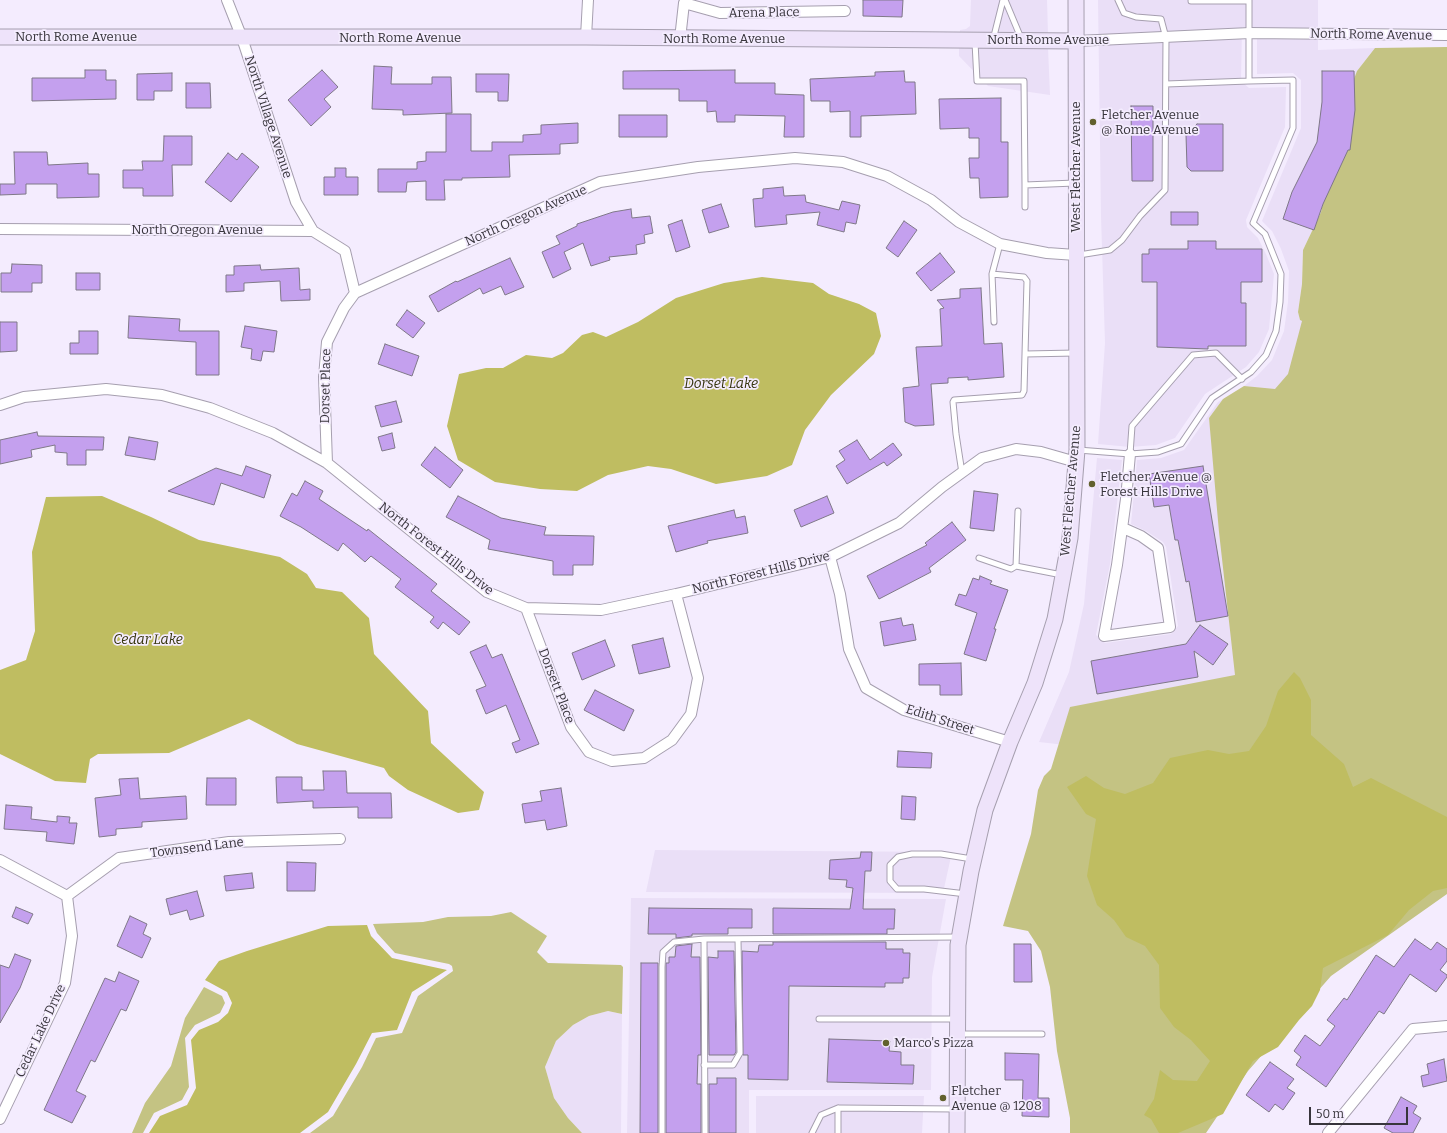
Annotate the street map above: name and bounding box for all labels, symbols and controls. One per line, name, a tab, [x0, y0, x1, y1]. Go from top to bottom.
street label: Arena Place	[728, 5, 800, 21]
street label: North Rome Avenue	[1310, 26, 1432, 44]
street label: North Rome Avenue	[15, 29, 137, 45]
street label: North Rome Avenue	[339, 30, 461, 46]
street label: North Rome Avenue	[663, 31, 785, 47]
street label: North Rome Avenue	[987, 32, 1109, 48]
street label: North Village Avenue	[241, 54, 295, 180]
street label: West Fletcher Avenue	[1068, 101, 1084, 233]
place label: Fletcher Avenue @ Rome Avenue	[1101, 107, 1199, 138]
marker: Fletcher Avenue @ Rome Avenue	[1088, 117, 1098, 127]
street label: North Oregon Avenue	[463, 182, 589, 250]
street label: North Oregon Avenue	[131, 222, 263, 238]
street label: Dorset Place	[318, 349, 334, 423]
water label: Dorset Lake	[684, 376, 758, 392]
street label: West Fletcher Avenue	[1058, 425, 1084, 557]
place label: Fletcher Avenue @ Forest Hills Drive	[1100, 469, 1212, 500]
marker: Fletcher Avenue @ Forest Hills Drive	[1087, 479, 1097, 489]
street label: North Forest Hills Drive	[375, 499, 497, 599]
street label: North Forest Hills Drive	[691, 548, 831, 598]
water label: Cedar Lake	[113, 632, 183, 648]
street label: Dorsett Place	[534, 646, 578, 726]
street label: Edith Street	[904, 702, 976, 738]
street label: Townsend Lane	[149, 835, 245, 861]
street label: Cedar Lake Drive	[13, 982, 69, 1080]
place label: Marco's Pizza	[894, 1035, 974, 1051]
marker: Marco's Pizza	[881, 1038, 891, 1048]
place label: Fletcher Avenue @ 1208	[951, 1083, 1042, 1114]
marker: Fletcher Avenue @ 1208	[938, 1093, 948, 1103]
scale bar	[1311, 1099, 1410, 1125]
text: 50 m	[1316, 1107, 1344, 1121]

